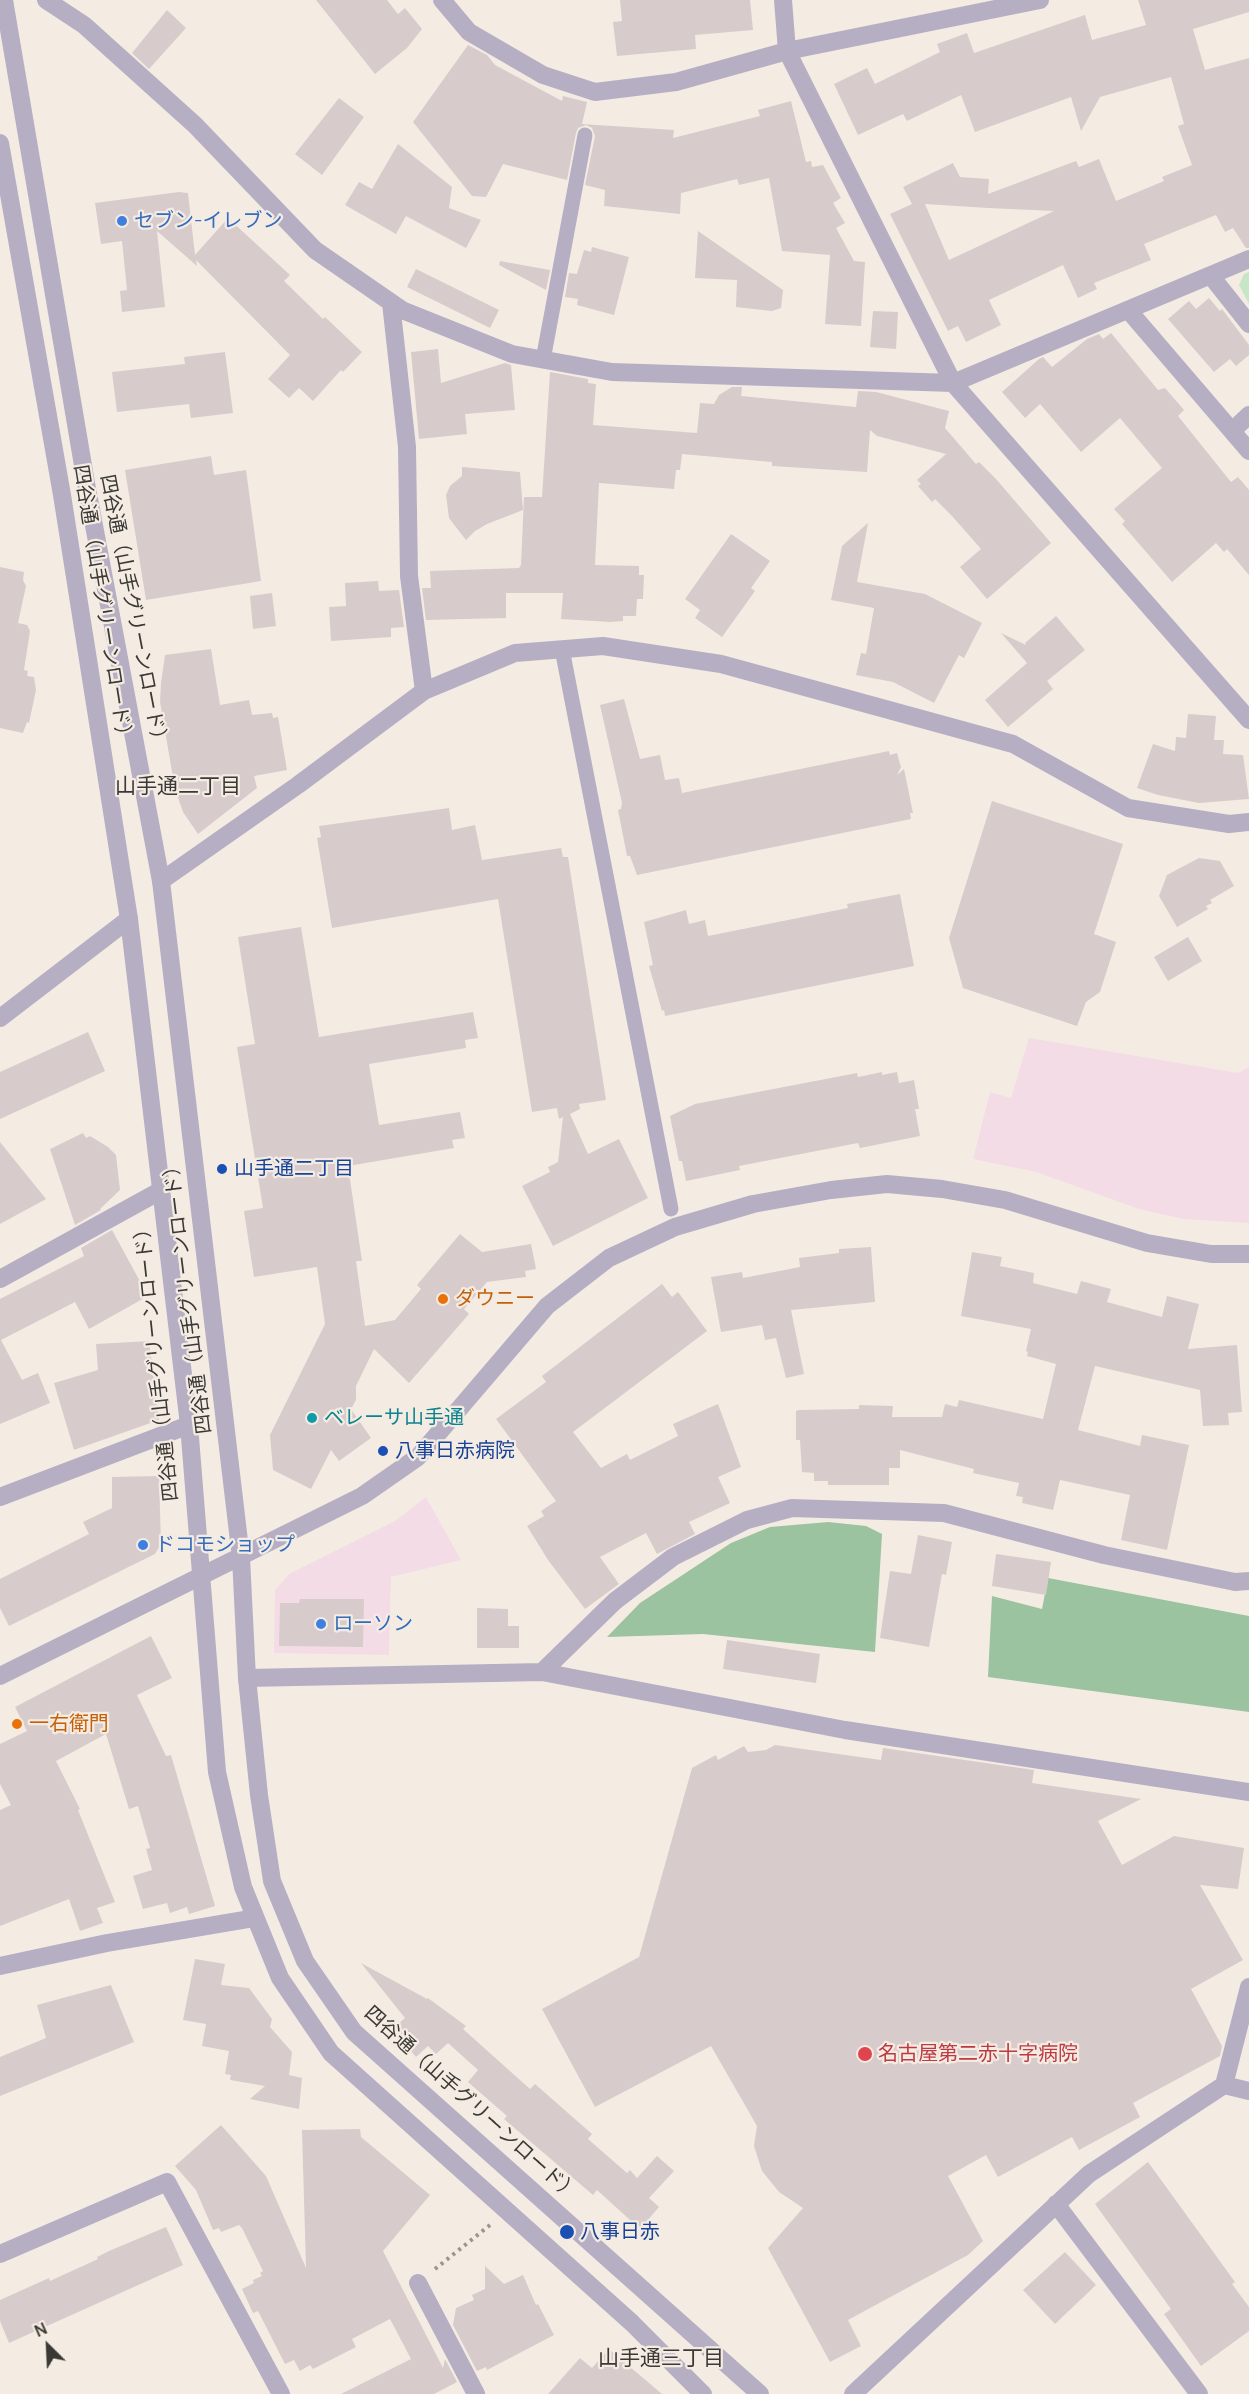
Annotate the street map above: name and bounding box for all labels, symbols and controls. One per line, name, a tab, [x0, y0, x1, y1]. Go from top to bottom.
place label: セブン-イレブン	[134, 209, 282, 233]
marker: セブン-イレブン	[115, 214, 129, 228]
street label: 四谷通 （山手グリーンロード）	[68, 463, 136, 747]
street label: 四谷通（山手グリーンロード）	[95, 472, 171, 752]
district label: 山手通二丁目	[115, 774, 241, 800]
street label: 四谷通（山手グリーンロード）	[159, 1155, 217, 1435]
place label: 山手通二丁目	[234, 1157, 354, 1181]
marker: 山手通二丁目	[215, 1162, 229, 1176]
street label: 四谷通 （山手グリーンロード）	[130, 1218, 184, 1502]
place label: ダウニー	[455, 1287, 535, 1311]
marker: ダウニー	[436, 1292, 450, 1306]
place label: ベレーサ山手通	[324, 1406, 464, 1430]
marker: ベレーサ山手通	[305, 1411, 319, 1425]
place label: 八事日赤病院	[395, 1439, 515, 1463]
marker: 八事日赤病院	[376, 1444, 390, 1458]
place label: ドコモショップ	[155, 1533, 295, 1557]
marker: ドコモショップ	[136, 1538, 150, 1552]
place label: ローソン	[333, 1612, 413, 1636]
marker: ローソン	[314, 1617, 328, 1631]
place label: 一右衛門	[29, 1712, 109, 1736]
marker: 一右衛門	[10, 1717, 24, 1731]
street label: 四谷通（山手グリーンロード）	[359, 2001, 583, 2207]
place label: 名古屋第二赤十字病院	[878, 2042, 1078, 2066]
marker: 名古屋第二赤十字病院	[856, 2045, 874, 2063]
place label: 八事日赤	[580, 2220, 660, 2244]
marker: 八事日赤	[558, 2223, 576, 2241]
north arrow	[18, 2316, 78, 2376]
text: N	[31, 2317, 50, 2342]
district label: 山手通三丁目	[598, 2346, 724, 2372]

